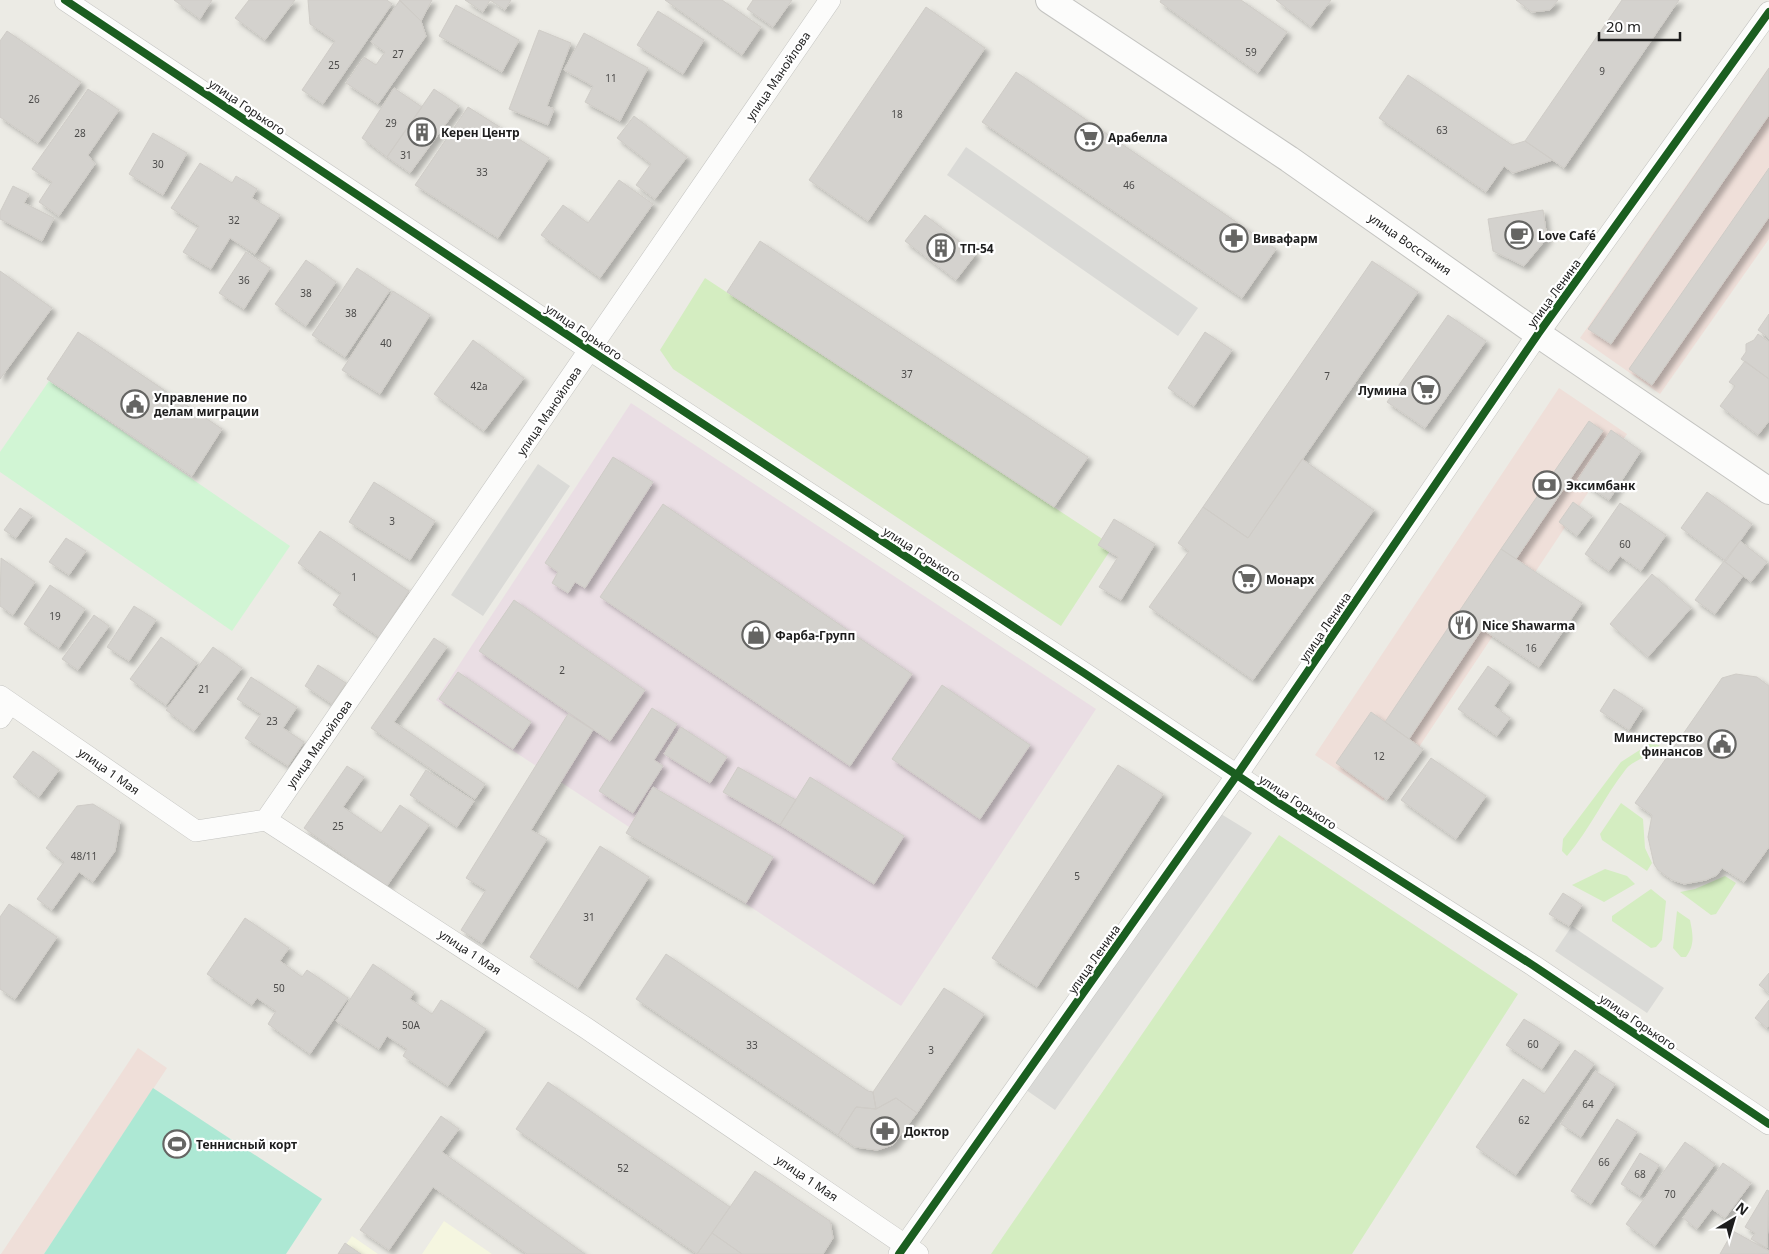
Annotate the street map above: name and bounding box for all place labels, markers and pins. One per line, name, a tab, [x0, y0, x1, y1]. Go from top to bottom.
building icon: Керен Центр	[407, 117, 437, 147]
supermarket icon: Арабелла	[1074, 122, 1104, 152]
place label: Керен Центр	[441, 124, 520, 141]
place label: Арабелла	[1108, 129, 1168, 146]
cafe icon: Love Сafé	[1504, 220, 1534, 250]
pharmacy icon: Вивафарм	[1219, 223, 1249, 253]
place label: Love Сafé	[1538, 227, 1596, 244]
place label: Вивафарм	[1253, 230, 1318, 247]
building icon: ТП-54	[926, 233, 956, 263]
place label: ТП-54	[960, 240, 994, 257]
supermarket icon: Лумина	[1411, 375, 1441, 405]
place label: Лумина	[1358, 382, 1407, 399]
public building icon: Управление по делам миграции	[120, 389, 150, 419]
place label: Управление по делам миграции	[154, 389, 259, 420]
bank icon: Эксимбанк	[1532, 470, 1562, 500]
place label: Эксимбанк	[1566, 477, 1636, 494]
supermarket icon: Монарх	[1232, 564, 1262, 594]
place label: Монарх	[1266, 571, 1314, 588]
restaurant icon: Nice Shawarma	[1448, 610, 1478, 640]
place label: Nice Shawarma	[1482, 617, 1575, 634]
shop icon: Фарба-Групп	[741, 620, 771, 650]
place label: Фарба-Групп	[775, 627, 855, 644]
place label: Министерство финансов	[1614, 729, 1703, 760]
public building icon: Министерство финансов	[1707, 729, 1737, 759]
pharmacy icon: Доктор	[870, 1116, 900, 1146]
place label: Доктор	[904, 1123, 950, 1140]
sports icon: Теннисный корт	[162, 1129, 192, 1159]
place label: Теннисный корт	[196, 1136, 297, 1153]

